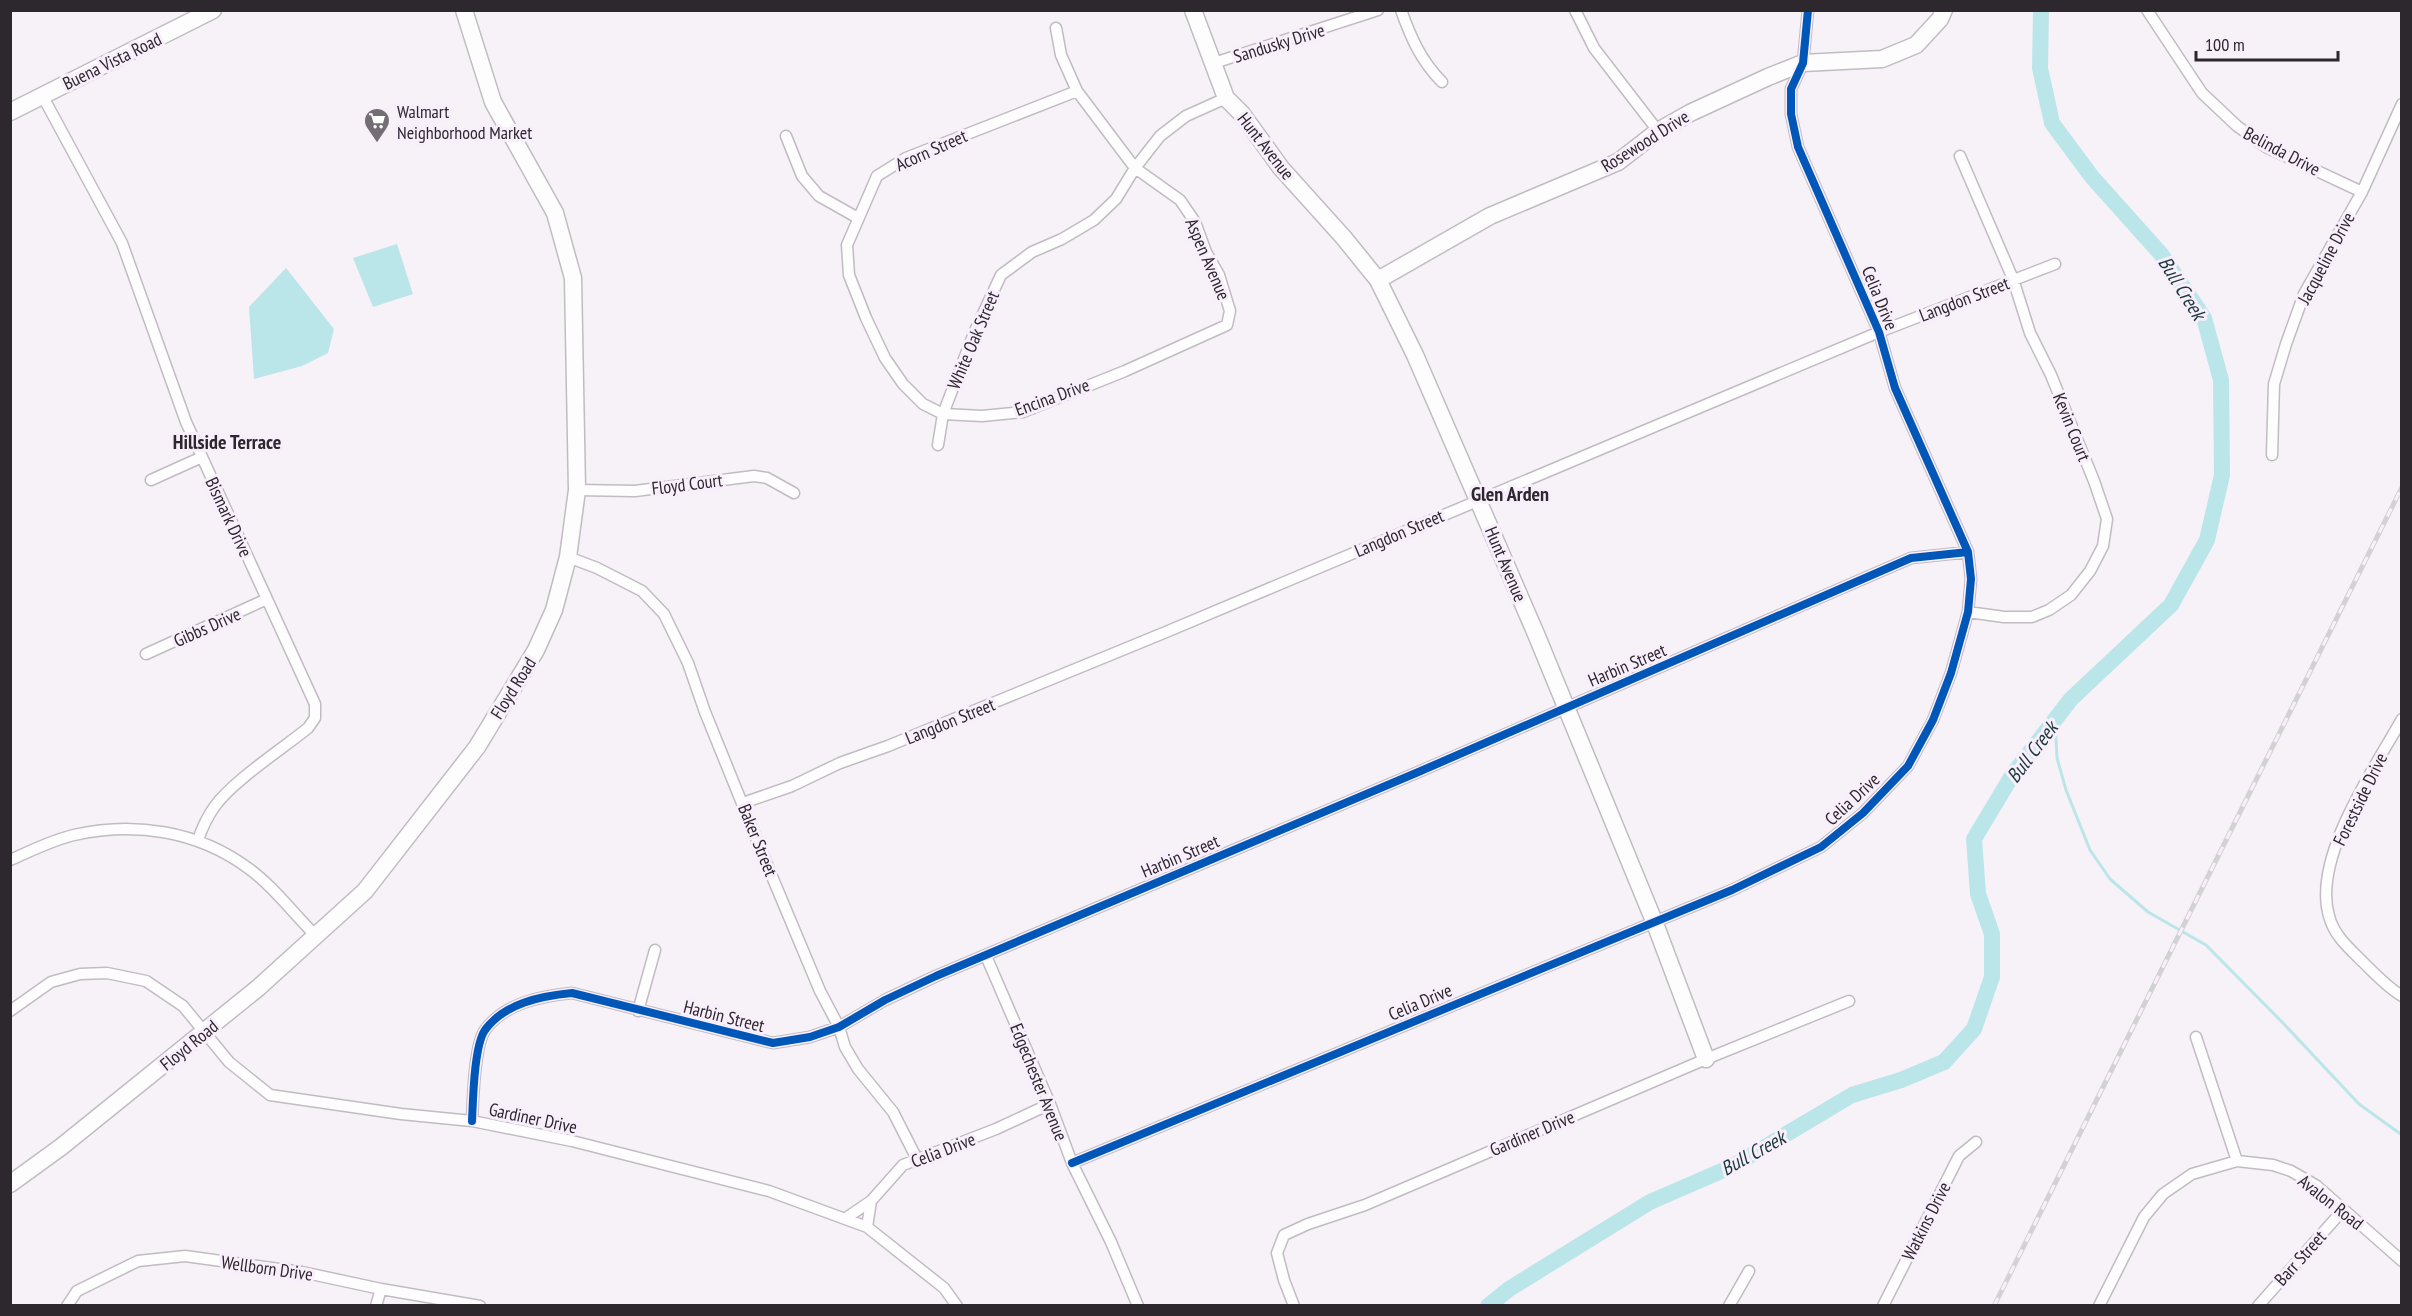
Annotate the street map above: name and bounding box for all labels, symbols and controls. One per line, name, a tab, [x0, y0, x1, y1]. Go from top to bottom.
street label: Sandusky Drive	[1231, 18, 1327, 68]
scale bar	[2196, 24, 2338, 62]
street label: Buena Vista Road	[59, 27, 165, 95]
text: 100 m	[2205, 33, 2245, 56]
place label: Walmart Neighborhood Market	[397, 100, 532, 144]
street label: Rosewood Drive	[1597, 105, 1693, 177]
supermarket icon: Walmart Neighborhood Market	[362, 106, 392, 144]
street label: Hunt Avenue	[1233, 108, 1299, 184]
street label: Belinda Drive	[2240, 121, 2324, 181]
street label: Acorn Street	[892, 124, 970, 176]
street label: Jacqueline Drive	[2292, 208, 2360, 309]
street label: Aspen Avenue	[1180, 215, 1236, 303]
water label: Bull Creek	[2152, 251, 2213, 327]
street label: Celia Drive	[1857, 263, 1903, 333]
street label: Langdon Street	[1916, 271, 2012, 327]
street label: White Oak Street	[942, 287, 1004, 393]
street label: Encina Drive	[1012, 373, 1092, 421]
street label: Kevin Court	[2048, 390, 2096, 465]
district label: Hillside Terrace	[173, 429, 281, 455]
street label: Floyd Court	[650, 468, 724, 500]
street label: Bismark Drive	[201, 473, 257, 561]
district label: Glen Arden	[1471, 481, 1549, 507]
street label: Langdon Street	[1351, 504, 1447, 562]
street label: Hunt Avenue	[1480, 523, 1532, 605]
street label: Gibbs Drive	[170, 602, 244, 652]
street label: Harbin Street	[1585, 638, 1669, 692]
street label: Floyd Road	[485, 653, 541, 723]
street label: Langdon Street	[902, 693, 998, 749]
water label: Bull Creek	[2001, 714, 2065, 788]
street label: Forestside Drive	[2328, 749, 2392, 849]
street label: Celia Drive	[1820, 768, 1884, 830]
street label: Baker Street	[733, 800, 783, 880]
street label: Harbin Street	[1138, 829, 1222, 883]
street label: Celia Drive	[1385, 978, 1455, 1026]
street label: Harbin Street	[681, 995, 767, 1037]
street label: Floyd Road	[155, 1015, 223, 1075]
street label: Edgechester Avenue	[1005, 1020, 1073, 1144]
street label: Gardiner Drive	[487, 1097, 579, 1139]
street label: Gardiner Drive	[1486, 1105, 1578, 1161]
water label: Bull Creek	[1716, 1124, 1792, 1181]
street label: Celia Drive	[908, 1127, 978, 1173]
street label: Avalon Road	[2294, 1169, 2368, 1235]
street label: Watkins Drive	[1896, 1178, 1956, 1264]
street label: Barr Street	[2269, 1226, 2331, 1290]
street label: Wellborn Drive	[220, 1250, 314, 1286]

